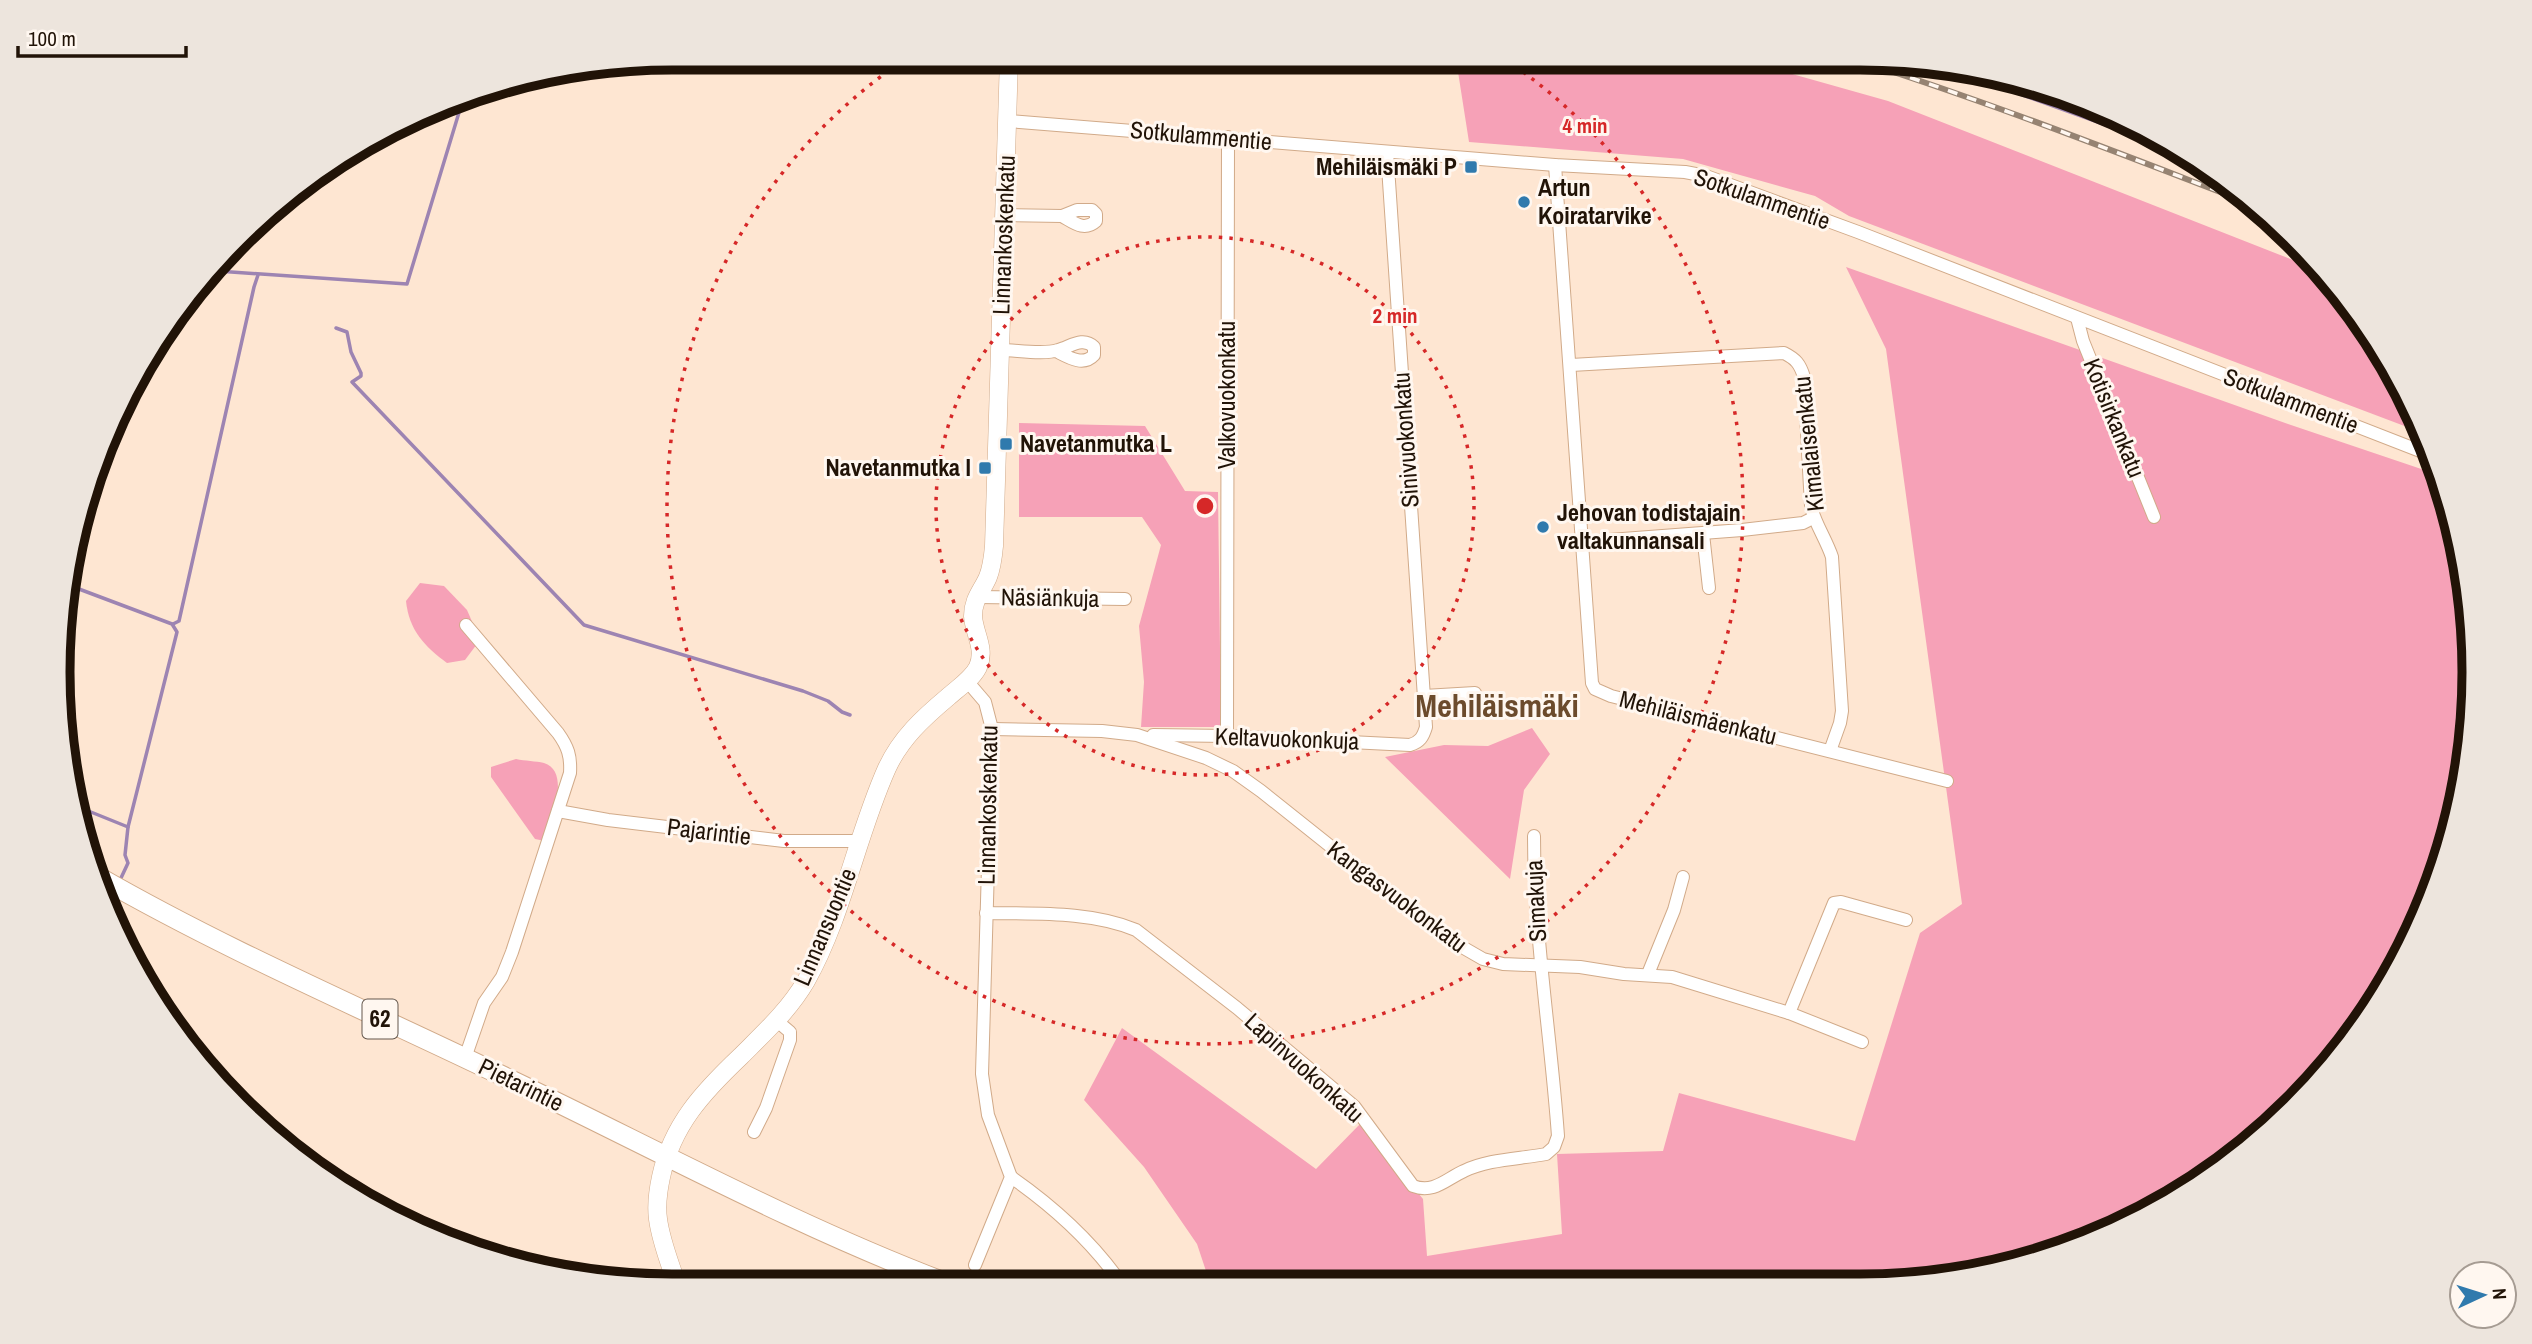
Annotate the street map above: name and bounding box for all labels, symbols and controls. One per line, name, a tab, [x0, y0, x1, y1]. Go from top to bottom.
scale bar	[18, 14, 186, 58]
text: 100 m	[28, 24, 76, 53]
text: 4 min	[1563, 111, 1607, 140]
street label: Sotkulammentie	[1129, 113, 1273, 157]
place label: Mehiläismäki P	[1316, 150, 1457, 182]
street label: Linnankoskenkatu	[984, 155, 1022, 315]
marker: Mehiläismäki P	[1463, 159, 1479, 175]
street label: Sotkulammentie	[1690, 160, 1835, 236]
place label: Artun Koiratarvike	[1538, 171, 1652, 231]
marker: Artun Koiratarvike	[1516, 194, 1532, 210]
text: 2 min	[1373, 301, 1417, 330]
street label: Valkovuokonkatu	[1210, 321, 1242, 469]
street label: Kotisirkankatu	[2077, 353, 2153, 482]
street label: Sotkulammentie	[2219, 360, 2363, 440]
street label: Sinivuokonkatu	[1384, 371, 1426, 509]
street label: Kimalaisenkatu	[1785, 375, 1831, 513]
place label: Navetanmutka L	[1020, 427, 1172, 459]
marker: Navetanmutka L	[998, 436, 1014, 452]
place label: Navetanmutka I	[826, 451, 971, 483]
marker: Navetanmutka I	[977, 460, 993, 476]
centre of rings	[1193, 494, 1217, 518]
place label: Jehovan todistajain valtakunnansali	[1557, 496, 1741, 556]
marker: Jehovan todistajain valtakunnansali	[1535, 519, 1551, 535]
street label: Näsiänkuja	[1001, 580, 1100, 614]
street label: Mehiläismäenkatu	[1616, 682, 1780, 752]
district label: Mehiläismäki	[1415, 684, 1579, 727]
street label: Keltavuokonkuja	[1214, 719, 1360, 757]
street label: Linnankoskenkatu	[970, 725, 1004, 885]
street label: Pajarintie	[665, 810, 753, 852]
street label: Kangasvuokonkatu	[1321, 833, 1474, 959]
street label: Simakuja	[1517, 859, 1553, 943]
street label: Linnansuontie	[785, 863, 863, 990]
road number: 62	[362, 1000, 398, 1038]
street label: Lapinvuokonkatu	[1238, 1005, 1371, 1129]
street label: Pietarintie	[474, 1050, 569, 1118]
north arrow	[2448, 1260, 2518, 1330]
text: N	[2487, 1287, 2513, 1300]

